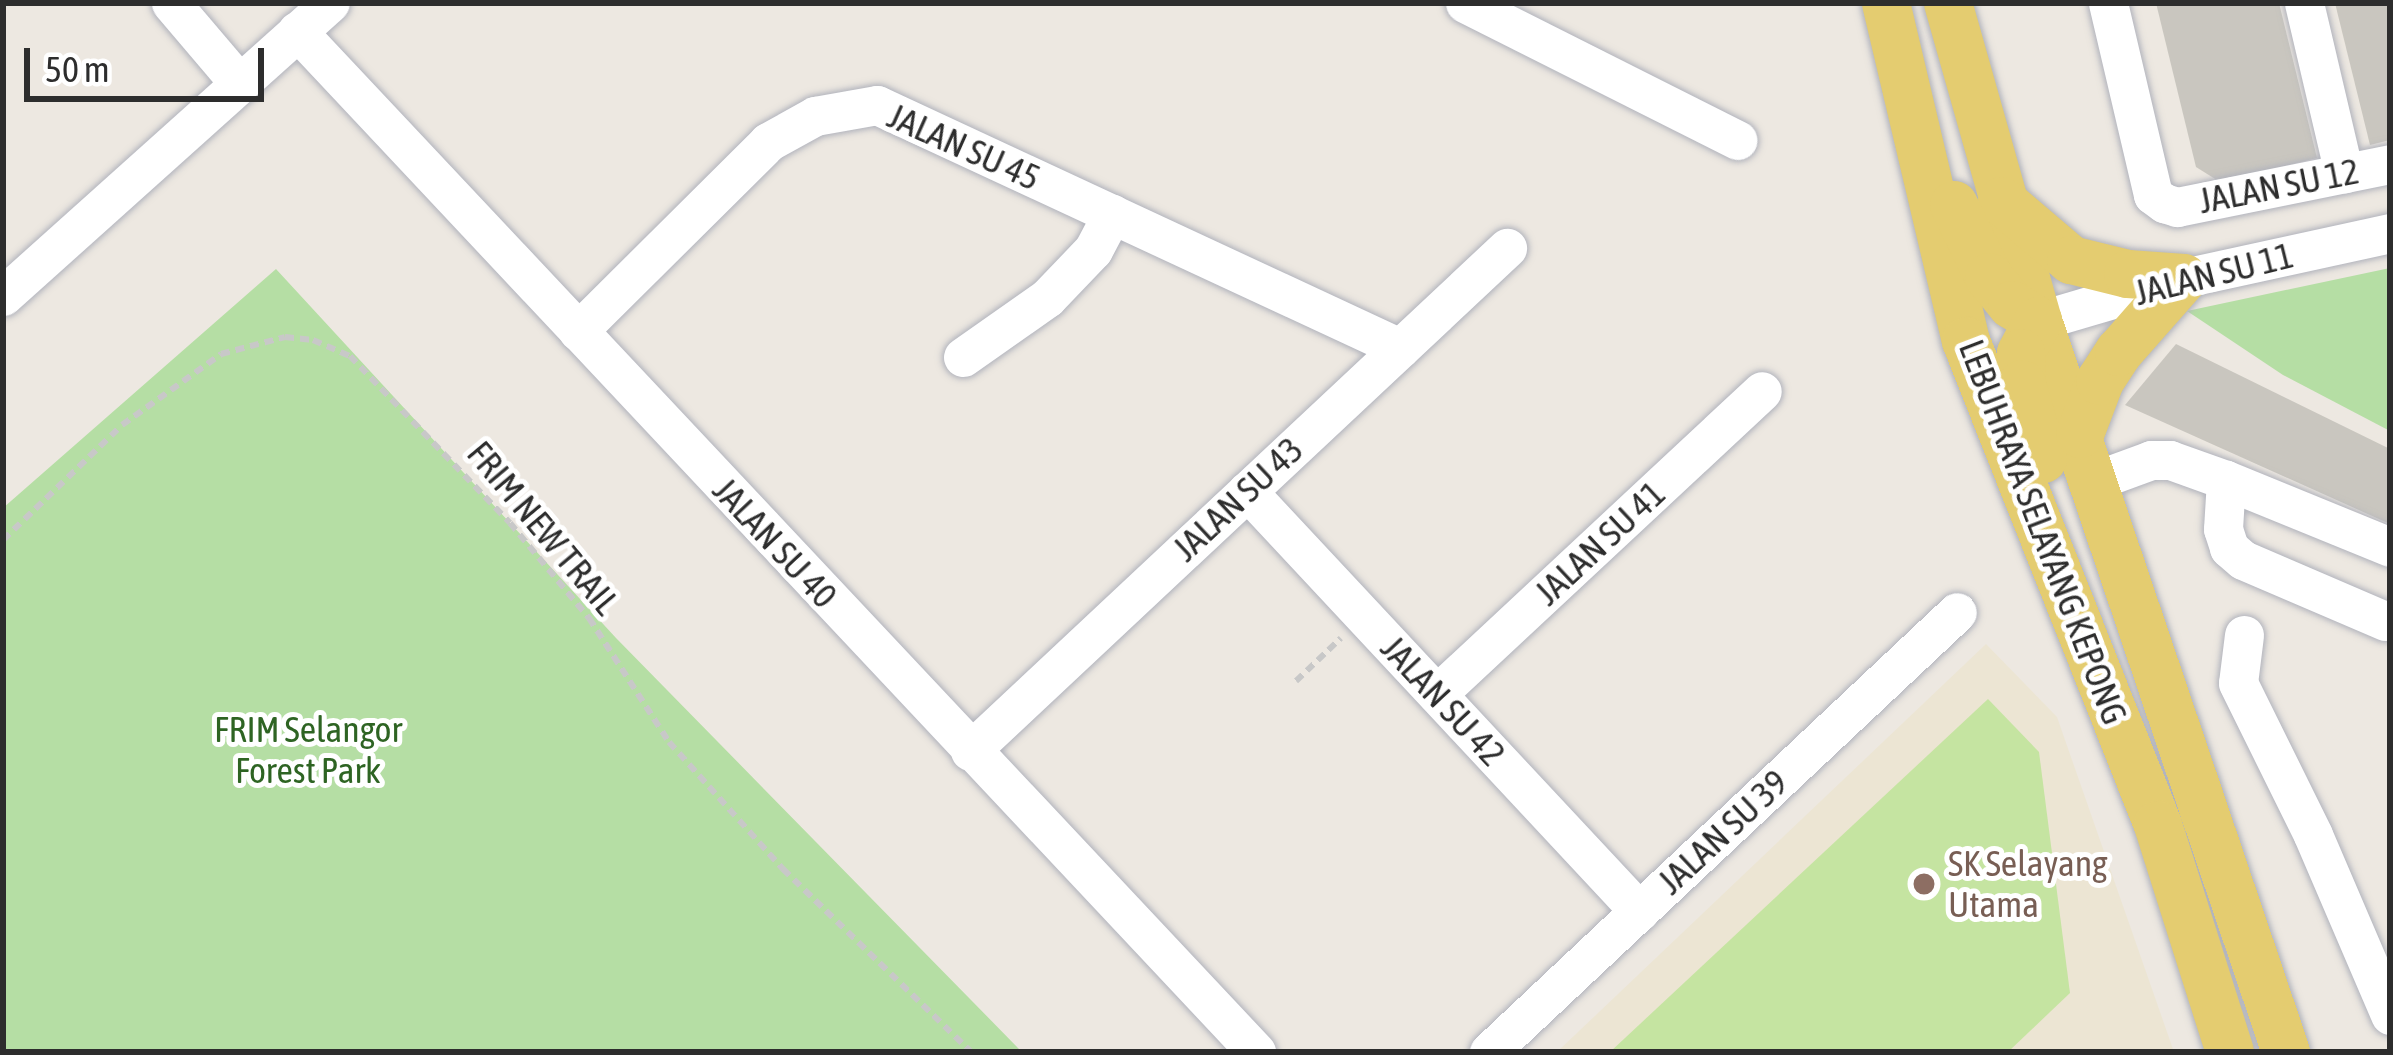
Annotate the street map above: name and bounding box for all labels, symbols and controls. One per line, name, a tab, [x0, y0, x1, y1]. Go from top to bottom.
scale bar	[30, 24, 270, 98]
text: 50 m	[45, 48, 110, 90]
street label: JALAN SU 45	[881, 94, 1047, 200]
street label: JALAN SU 12	[2195, 149, 2363, 223]
street label: JALAN SU 11	[2130, 233, 2298, 315]
street label: LEBUHRAYA SELAYANG KEPONG	[1950, 334, 2136, 730]
street label: JALAN SU 43	[1164, 428, 1312, 570]
street label: FRIM NEW TRAIL	[458, 433, 628, 623]
street label: JALAN SU 40	[704, 469, 846, 617]
street label: JALAN SU 41	[1526, 472, 1674, 614]
street label: JALAN SU 42	[1372, 627, 1514, 775]
park label: FRIM Selangor Forest Park	[214, 707, 402, 792]
street label: JALAN SU 39	[1649, 761, 1797, 903]
place label: SK Selayang Utama	[1948, 841, 2108, 926]
marker: SK Selayang Utama	[1911, 871, 1937, 897]

